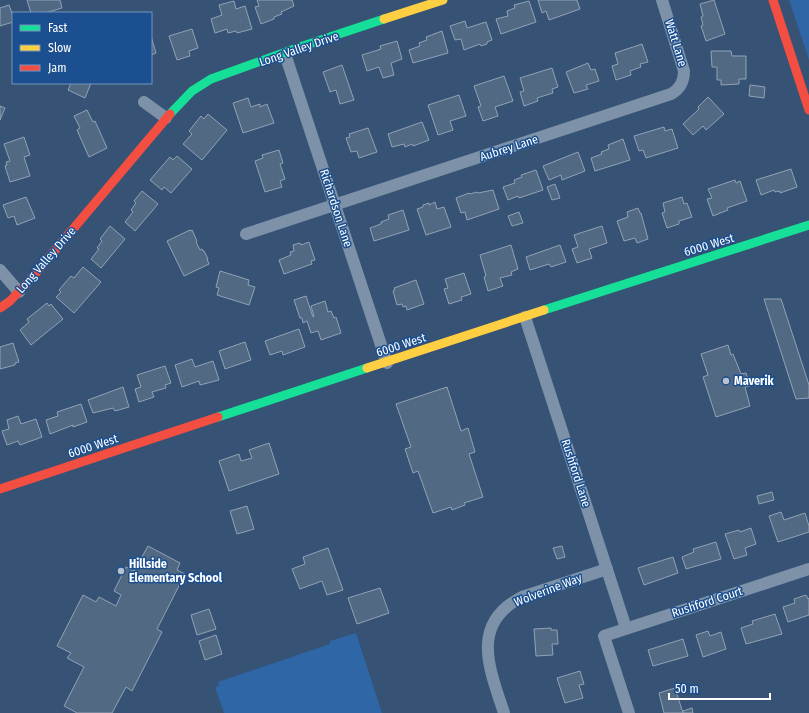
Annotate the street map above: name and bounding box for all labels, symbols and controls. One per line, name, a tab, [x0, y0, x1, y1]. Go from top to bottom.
legend	[12, 12, 152, 84]
street label: Watt Lane	[662, 18, 690, 68]
text: Fast	[48, 21, 67, 35]
street label: Long Valley Drive	[257, 29, 341, 69]
text: Slow	[48, 41, 71, 55]
text: Jam	[48, 61, 66, 75]
street label: Aubrey Lane	[478, 132, 540, 164]
street label: Richardson Lane	[317, 167, 355, 249]
street label: Long Valley Drive	[13, 224, 79, 296]
street label: 6000 West	[682, 231, 736, 259]
street label: 6000 West	[374, 330, 428, 360]
place label: Maverik	[734, 374, 775, 388]
marker: Maverik	[721, 376, 731, 386]
street label: 6000 West	[66, 431, 120, 461]
street label: Rushford Lane	[558, 437, 594, 509]
place label: Hillside Elementary School	[129, 557, 223, 585]
marker: Hillside Elementary School	[116, 566, 126, 576]
street label: Wolverine Way	[512, 570, 584, 609]
street label: Rushford Court	[670, 584, 744, 620]
scale bar	[669, 675, 770, 701]
text: 50 m	[675, 682, 699, 696]

